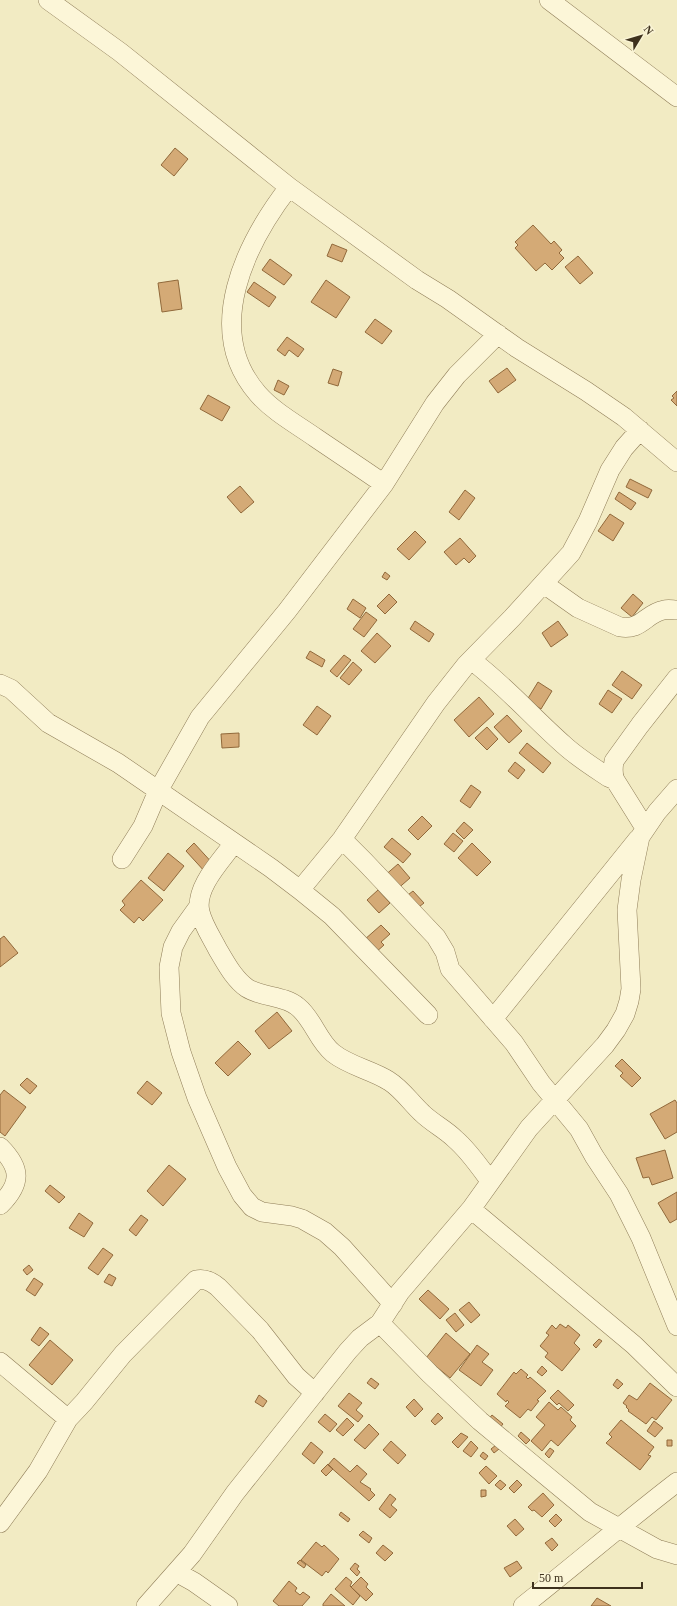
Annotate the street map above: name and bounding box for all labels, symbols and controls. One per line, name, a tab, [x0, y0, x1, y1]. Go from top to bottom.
north arrow	[621, 16, 661, 56]
text: N	[642, 23, 656, 37]
scale bar	[533, 1564, 642, 1590]
text: 50 m	[539, 1571, 564, 1585]

